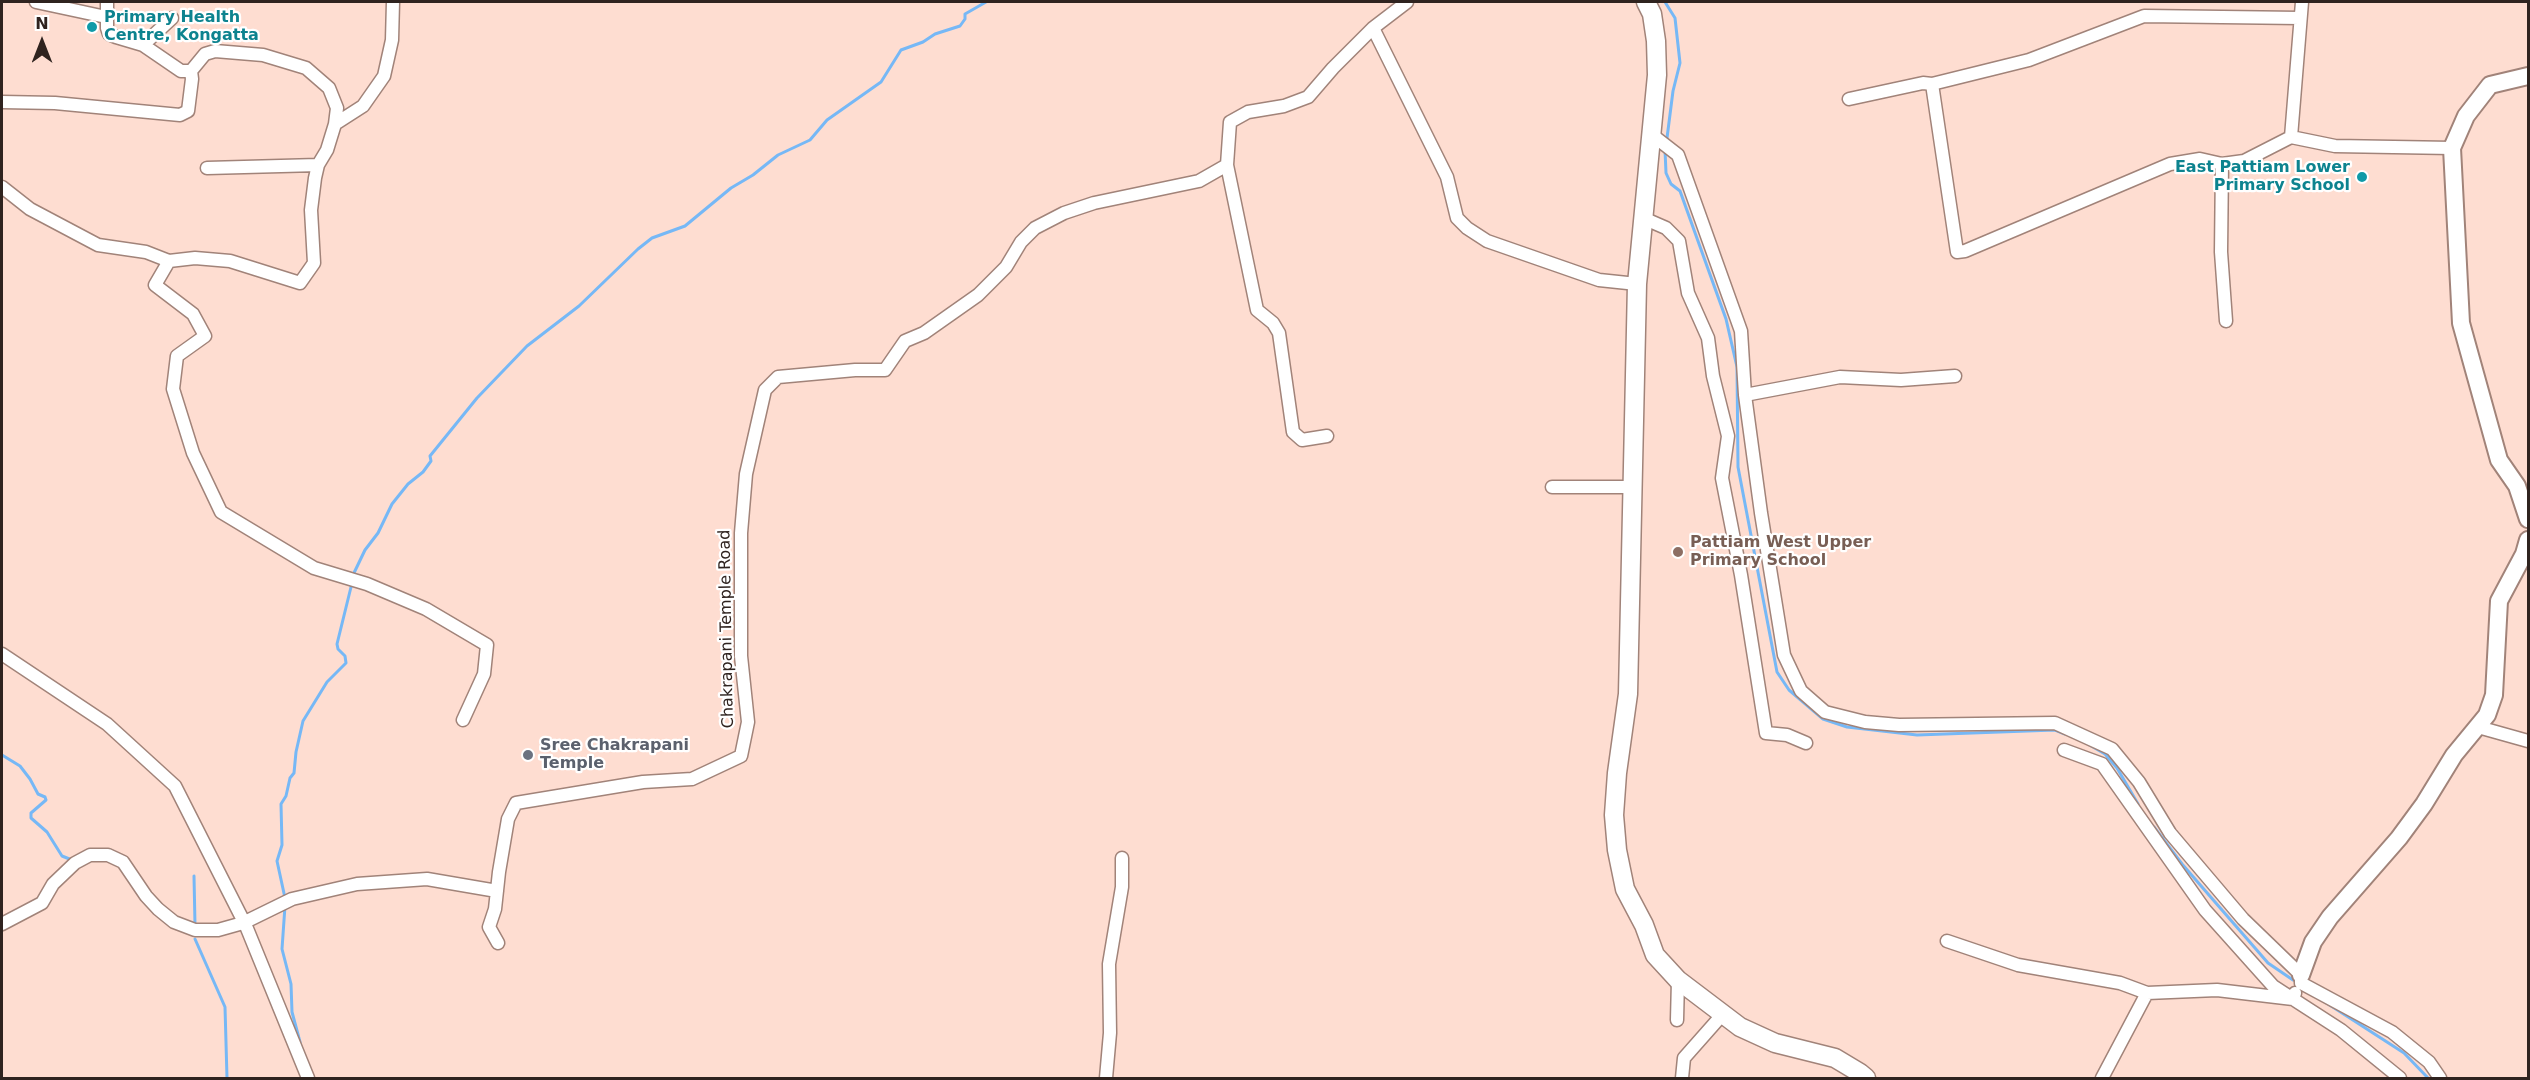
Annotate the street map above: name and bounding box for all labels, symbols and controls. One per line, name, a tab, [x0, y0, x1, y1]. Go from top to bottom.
place label: Primary Health Centre, Kongatta	[104, 8, 259, 46]
north arrow	[12, 12, 72, 72]
text: N	[35, 14, 49, 33]
marker: Primary Health Centre, Kongatta	[85, 20, 99, 34]
place label: East Pattiam Lower Primary School	[2175, 158, 2350, 196]
marker: East Pattiam Lower Primary School	[2355, 170, 2369, 184]
street label: Chakrapani Temple Road	[716, 530, 738, 728]
place label: Pattiam West Upper Primary School	[1690, 533, 1871, 571]
marker: Pattiam West Upper Primary School	[1671, 545, 1685, 559]
place label: Sree Chakrapani Temple	[540, 736, 689, 774]
marker: Sree Chakrapani Temple	[521, 748, 535, 762]

